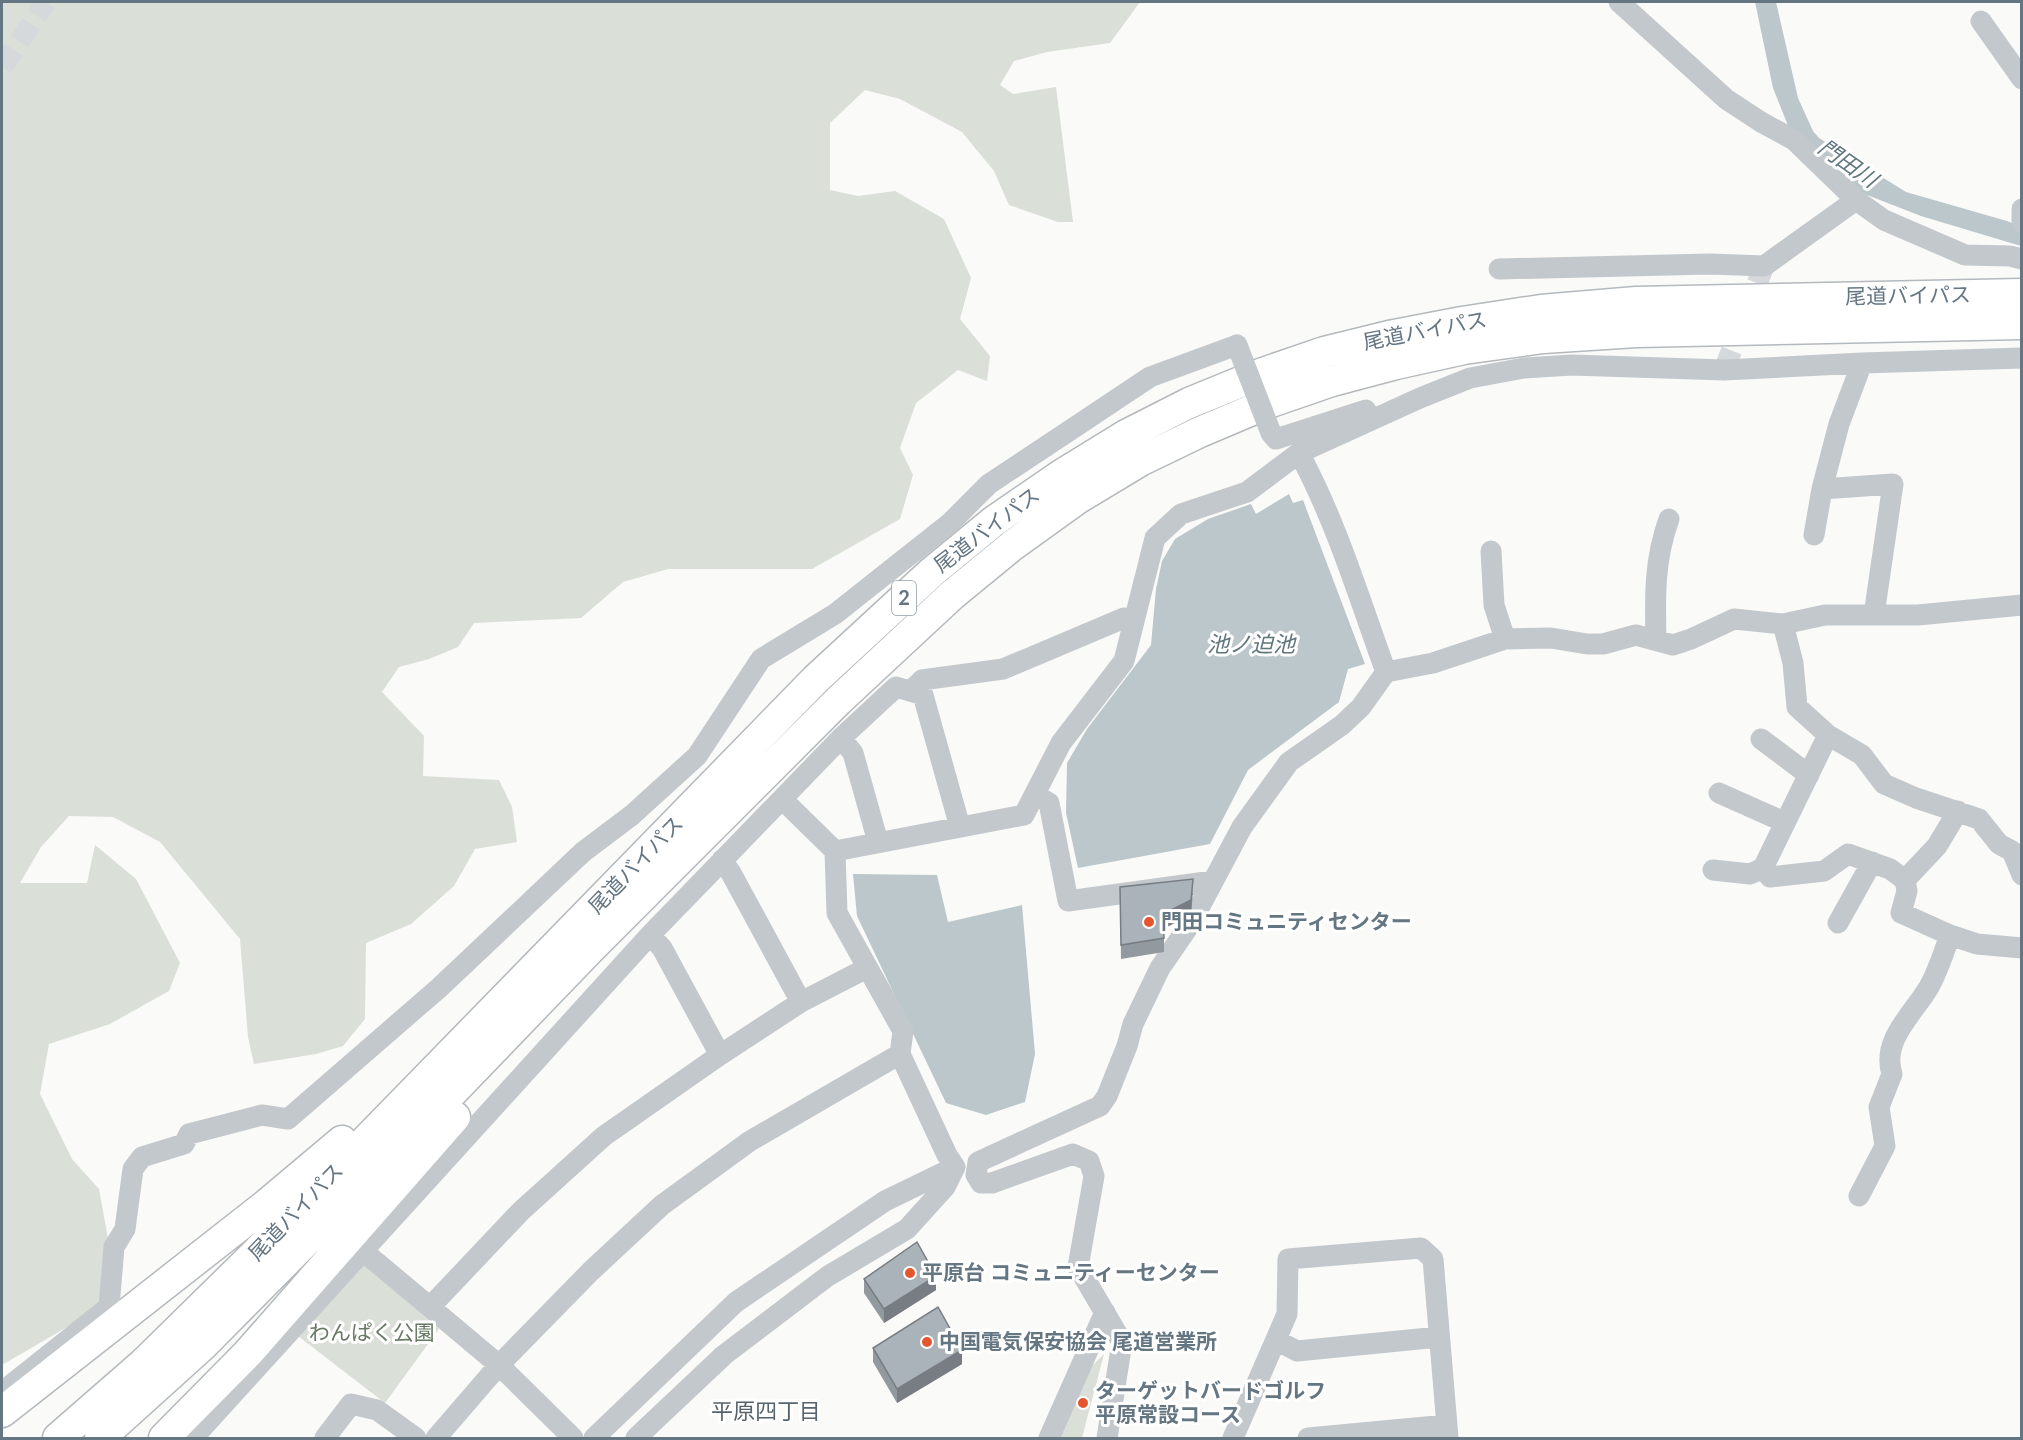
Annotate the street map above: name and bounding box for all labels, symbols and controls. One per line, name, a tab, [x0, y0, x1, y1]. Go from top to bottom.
water label: 門田川	[1814, 133, 1885, 194]
street label: 尾道バイパス	[1845, 281, 1971, 308]
street label: 尾道バイパス	[1361, 305, 1489, 354]
street label: 尾道バイパス	[928, 481, 1044, 577]
road number: 2	[892, 581, 916, 615]
water label: 池ノ迫池	[1207, 630, 1297, 657]
street label: 尾道バイパス	[582, 810, 688, 918]
place label: 門田コミュニティセンター	[1161, 908, 1412, 933]
marker: 門田コミュニティセンター	[1142, 915, 1156, 929]
street label: 尾道バイパス	[242, 1157, 348, 1265]
place label: 平原台 コミュニティーセンター	[922, 1259, 1220, 1284]
marker: 平原台 コミュニティーセンター	[903, 1266, 917, 1280]
park label: わんぱく公園	[309, 1319, 435, 1344]
place label: 中国電気保安協会 尾道営業所	[939, 1328, 1217, 1353]
marker: 中国電気保安協会 尾道営業所	[920, 1335, 934, 1349]
place label: ターゲットバードゴルフ 平原常設コース	[1095, 1377, 1326, 1426]
marker: ターゲットバードゴルフ 平原常設コース	[1076, 1396, 1090, 1410]
district label: 平原四丁目	[711, 1397, 821, 1424]

